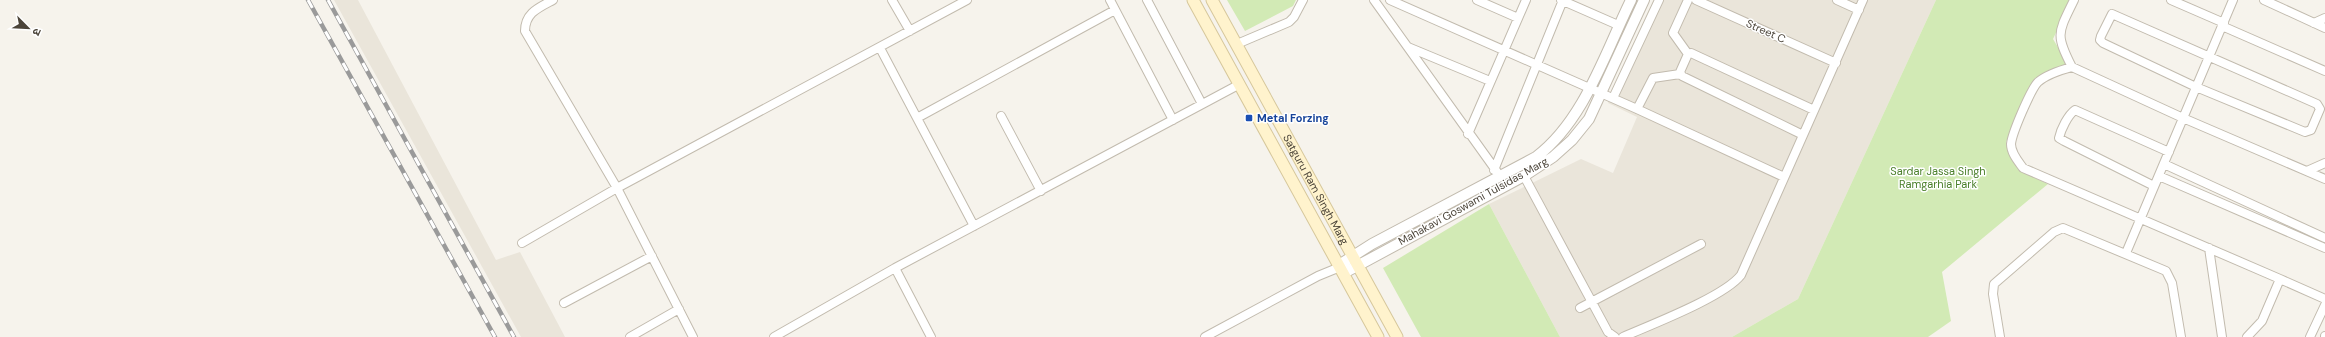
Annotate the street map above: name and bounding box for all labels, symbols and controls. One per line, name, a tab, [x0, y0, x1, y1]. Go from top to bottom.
north arrow	[8, 8, 48, 48]
street label: Street C	[1744, 16, 1788, 46]
text: उ	[29, 26, 45, 38]
place label: Metal Forzing	[1257, 111, 1329, 125]
marker: Metal Forzing	[1244, 113, 1254, 123]
street label: Satguru Ram Singh Marg	[1280, 132, 1352, 247]
street label: Mahakavi Goswami Tulsidas Marg	[1396, 154, 1550, 248]
park label: Sardar Jassa Singh Ramgarhia Park	[1890, 164, 1986, 191]

